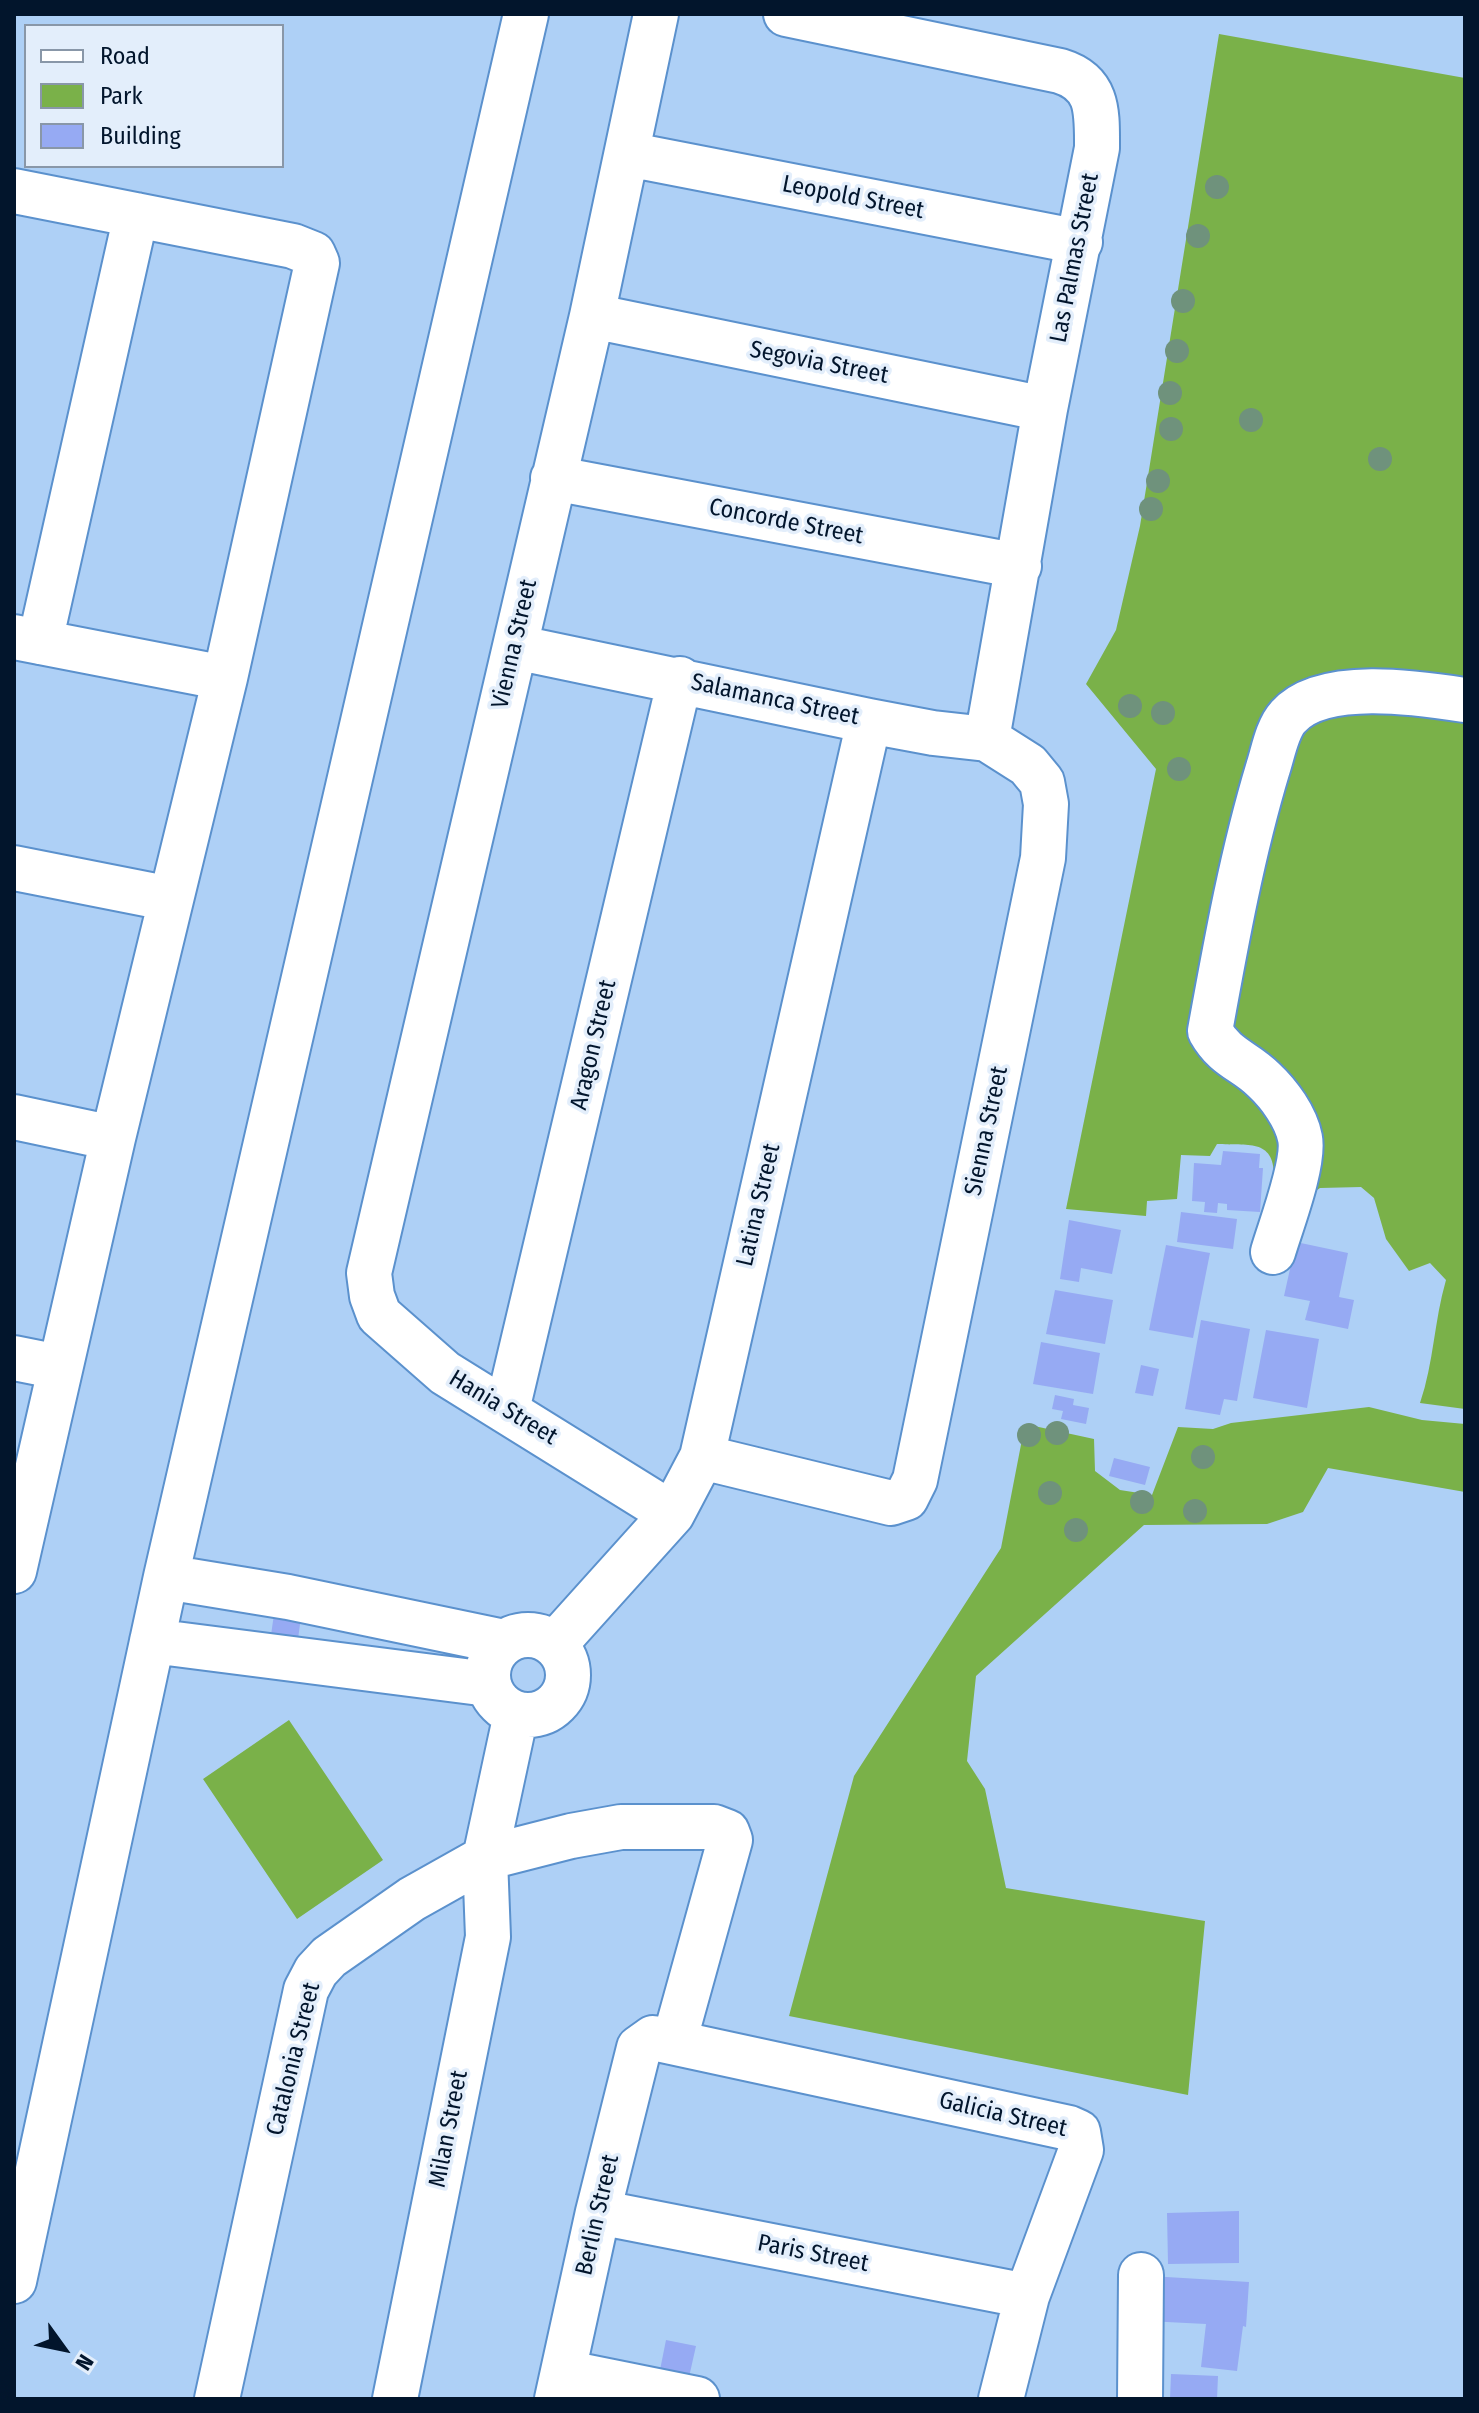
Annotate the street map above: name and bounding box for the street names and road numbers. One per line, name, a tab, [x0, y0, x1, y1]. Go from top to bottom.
street label: Leopold Street	[780, 170, 926, 226]
street label: Las Palmas Street	[1044, 171, 1106, 345]
street label: Segovia Street	[747, 335, 891, 391]
street label: Concorde Street	[706, 493, 866, 551]
street label: Vienna Street	[486, 577, 544, 711]
street label: Salamanca Street	[689, 668, 861, 732]
street label: Aragon Street	[565, 977, 623, 1113]
street label: Sienna Street	[959, 1064, 1015, 1198]
street label: Latina Street	[731, 1141, 787, 1269]
street label: Hania Street	[444, 1364, 562, 1452]
street label: Catalonia Street	[261, 1979, 327, 2139]
street label: Milan Street	[424, 2068, 474, 2190]
street label: Galicia Street	[936, 2086, 1070, 2144]
street label: Berlin Street	[570, 2152, 626, 2278]
street label: Paris Street	[755, 2229, 871, 2279]

